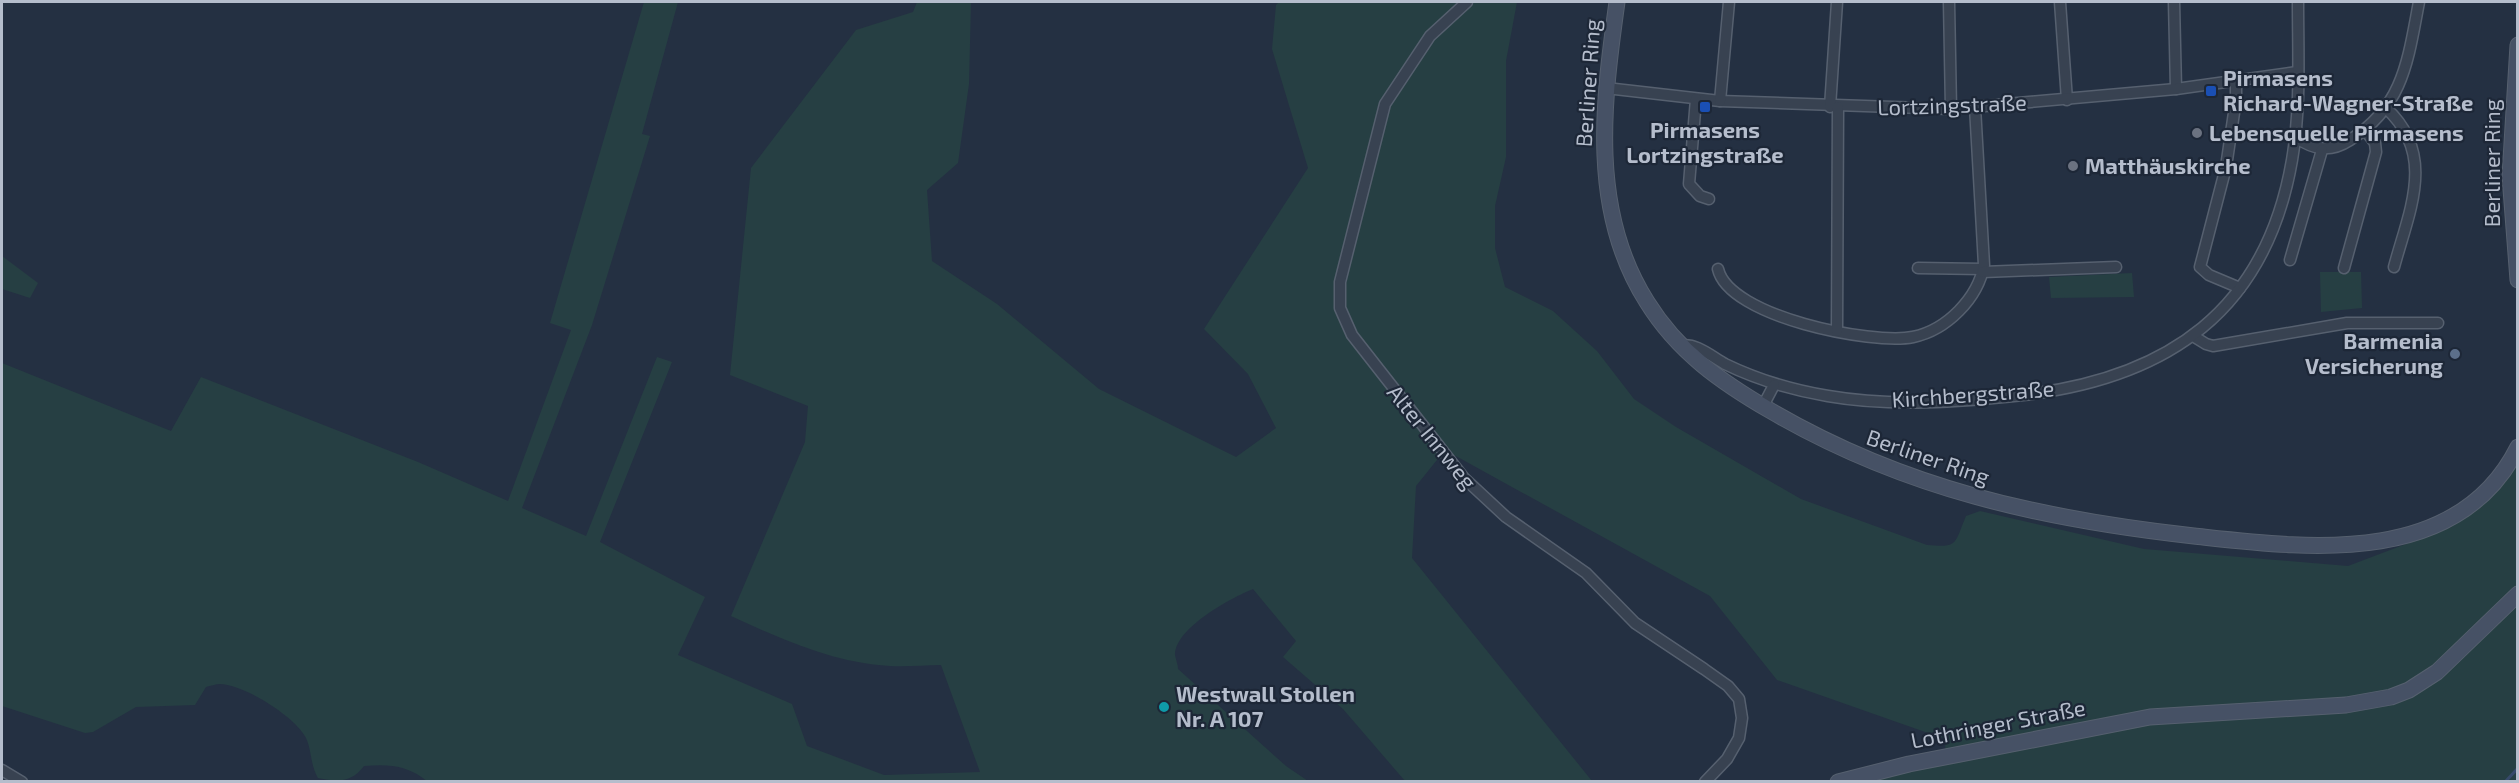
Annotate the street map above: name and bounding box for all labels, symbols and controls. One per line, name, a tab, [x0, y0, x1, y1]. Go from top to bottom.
street label: Berliner Ring	[1570, 18, 1604, 148]
place label: Pirmasens Richard-Wagner-Straße	[2223, 64, 2473, 115]
marker: Pirmasens Richard-Wagner-Straße	[2204, 84, 2218, 98]
street label: Lortzingstraße	[1877, 88, 2027, 120]
street label: Berliner Ring	[2478, 99, 2504, 227]
marker: Pirmasens Lortzingstraße	[1698, 100, 1712, 114]
place label: Pirmasens Lortzingstraße	[1626, 116, 1784, 167]
place label: Lebensquelle Pirmasens	[2209, 119, 2464, 145]
marker: Lebensquelle Pirmasens	[2190, 126, 2204, 140]
place label: Matthäuskirche	[2085, 152, 2251, 178]
marker: Matthäuskirche	[2066, 159, 2080, 173]
place label: Barmenia Versicherung	[2305, 327, 2443, 378]
marker: Barmenia Versicherung	[2448, 347, 2462, 361]
street label: Kirchbergstraße	[1891, 374, 2055, 412]
street label: Alter Innweg	[1383, 379, 1483, 494]
street label: Berliner Ring	[1863, 423, 1993, 489]
place label: Westwall Stollen Nr. A 107	[1176, 680, 1355, 731]
street label: Lothringer Straße	[1908, 693, 2087, 753]
marker: Westwall Stollen Nr. A 107	[1157, 700, 1171, 714]

